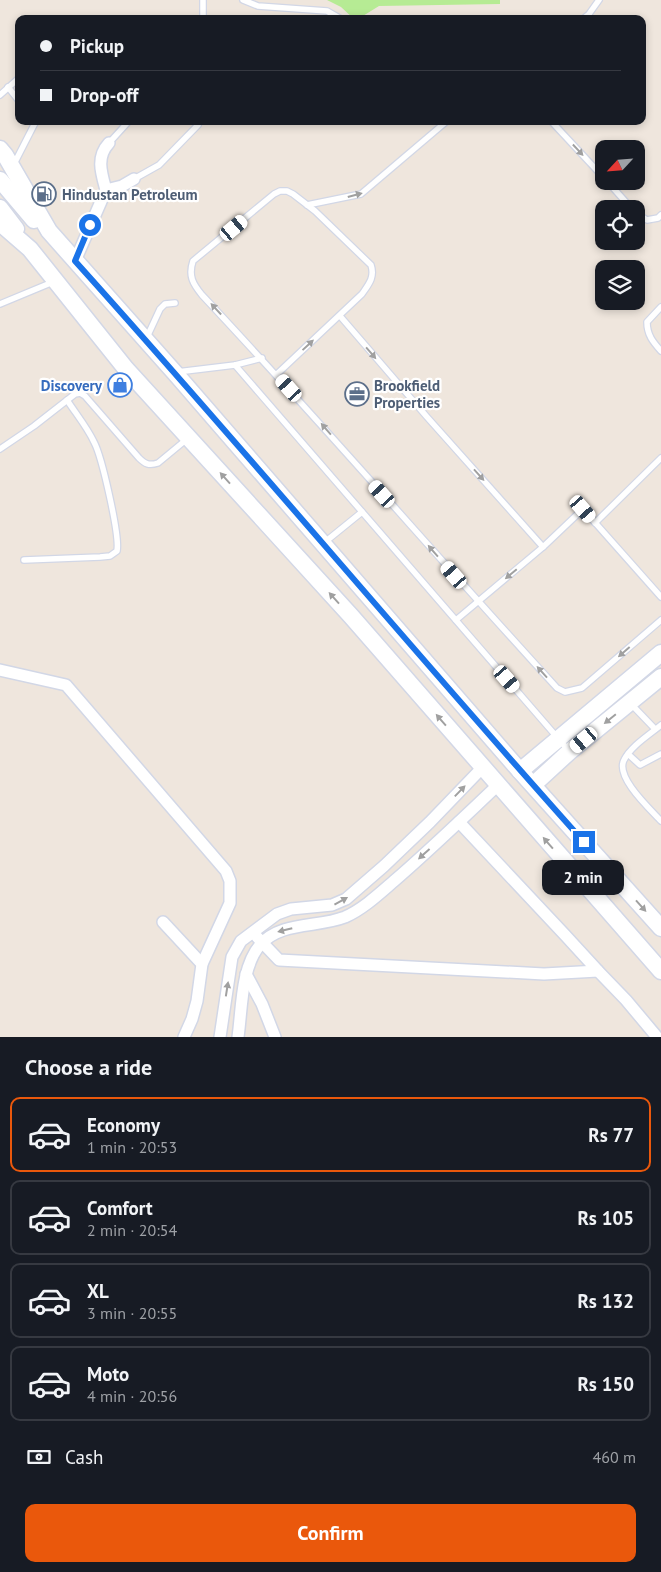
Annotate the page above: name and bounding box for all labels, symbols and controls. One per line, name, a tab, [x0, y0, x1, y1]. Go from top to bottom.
text: Pickup	[70, 34, 124, 58]
text: Drop-off	[70, 83, 138, 107]
north arrow	[595, 140, 645, 190]
map controls	[595, 140, 645, 310]
one-way arrow	[572, 143, 584, 155]
fuel station icon: Hindustan Petroleum	[31, 181, 57, 207]
place label: Hindustan Petroleum	[62, 185, 198, 204]
one-way arrow	[347, 191, 362, 199]
button: locate	[595, 200, 645, 250]
car	[217, 213, 250, 243]
route start	[79, 214, 101, 236]
button: layers	[595, 260, 645, 310]
one-way arrow	[210, 304, 222, 316]
one-way arrow	[302, 339, 314, 351]
one-way arrow	[366, 346, 377, 359]
shop icon: Discovery	[107, 372, 133, 398]
car	[273, 372, 304, 404]
place label: Discovery	[41, 376, 103, 395]
place label: Brookfield Properties	[374, 376, 440, 412]
office icon: Brookfield Properties	[344, 381, 370, 407]
one-way arrow	[320, 423, 331, 436]
one-way arrow	[473, 468, 484, 481]
one-way arrow	[219, 472, 231, 484]
car	[366, 478, 397, 510]
car	[567, 493, 598, 525]
one-way arrow	[428, 545, 439, 557]
car	[438, 559, 469, 591]
one-way arrow	[505, 569, 518, 580]
one-way arrow	[329, 591, 340, 604]
one-way arrow	[618, 646, 631, 657]
car	[491, 663, 522, 695]
one-way arrow	[536, 666, 548, 678]
one-way arrow	[604, 713, 617, 724]
one-way arrow	[435, 715, 447, 727]
car	[567, 725, 600, 755]
one-way arrow	[454, 785, 466, 797]
route end	[573, 831, 595, 853]
one-way arrow	[543, 836, 554, 849]
one-way arrow	[418, 849, 431, 860]
callout: 2 min	[543, 860, 625, 894]
text: 2 min	[563, 867, 603, 887]
one-way arrow	[335, 896, 348, 905]
one-way arrow	[635, 900, 647, 912]
one-way arrow	[278, 926, 293, 934]
one-way arrow	[224, 981, 232, 997]
text: Choose a ride	[25, 1053, 152, 1081]
icon: car	[27, 1112, 72, 1157]
text: Economy	[87, 1113, 160, 1137]
text: Rs 77	[588, 1123, 634, 1147]
text: 1 min · 20:53	[87, 1137, 177, 1157]
icon: car	[27, 1195, 72, 1240]
text: Comfort	[87, 1196, 153, 1220]
text: Rs 105	[577, 1206, 634, 1230]
text: 2 min · 20:54	[87, 1220, 177, 1240]
icon: car	[27, 1278, 72, 1323]
text: XL	[87, 1279, 109, 1303]
text: Rs 132	[577, 1289, 634, 1313]
text: 3 min · 20:55	[87, 1303, 177, 1323]
icon: car	[27, 1361, 72, 1406]
text: Moto	[87, 1362, 129, 1386]
text: Rs 150	[577, 1372, 634, 1396]
text: 4 min · 20:56	[87, 1386, 177, 1406]
icon: cash	[25, 1443, 53, 1471]
text: Cash	[65, 1445, 103, 1469]
text: 460 m	[593, 1447, 636, 1467]
button: Confirm	[25, 1504, 636, 1562]

